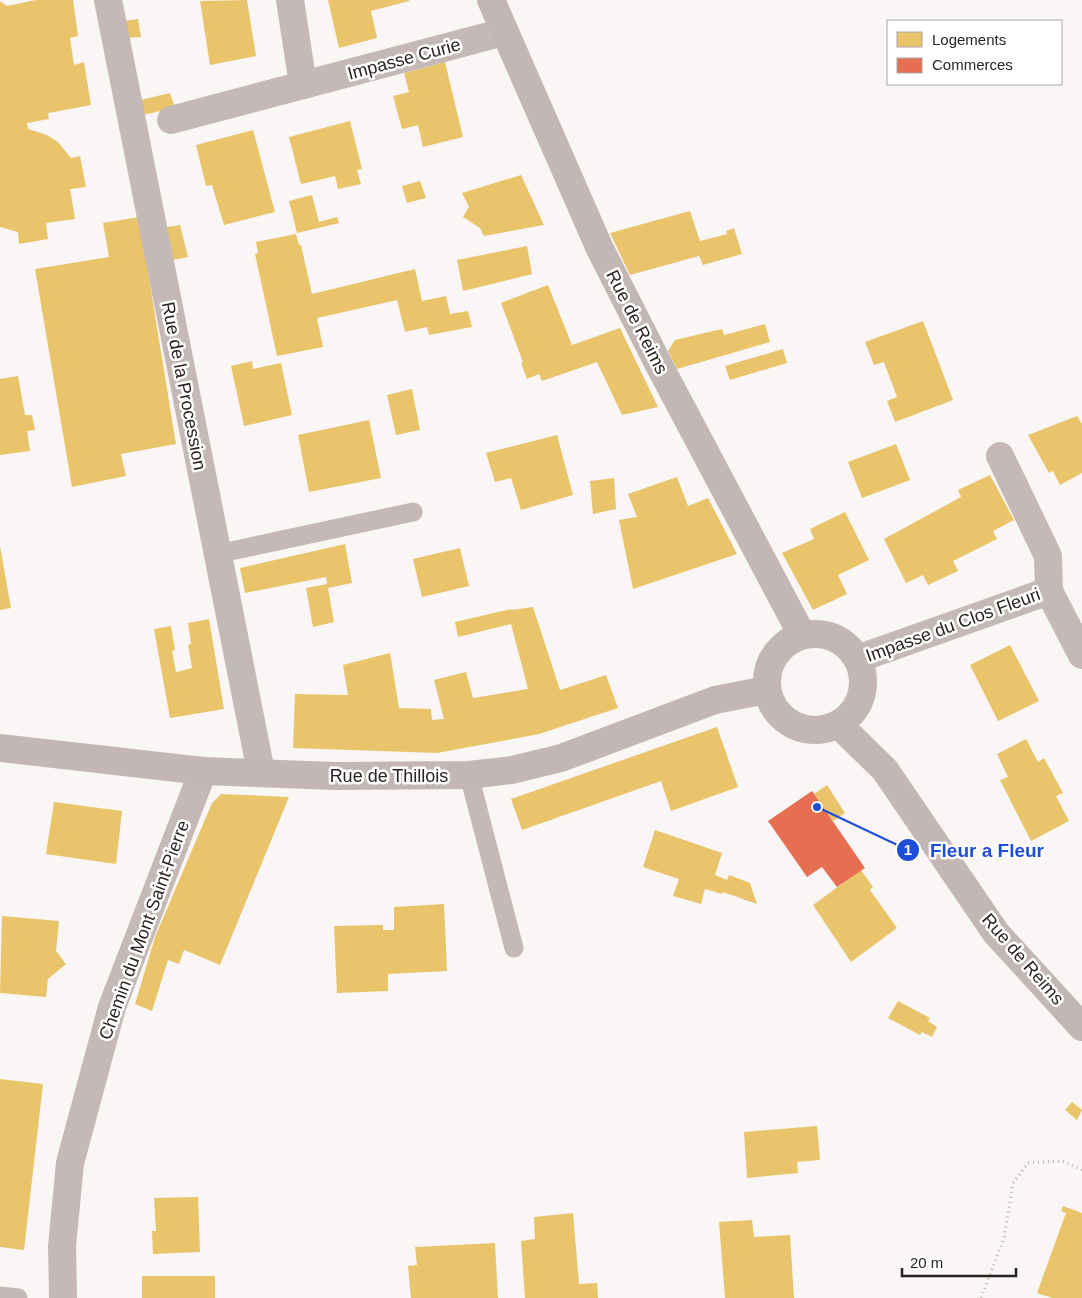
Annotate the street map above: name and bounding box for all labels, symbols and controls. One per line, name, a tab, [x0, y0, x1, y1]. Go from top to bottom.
legend	[887, 20, 1062, 85]
text: Logements	[932, 31, 1006, 48]
street label: Impasse Curie	[345, 34, 463, 84]
text: Commerces	[932, 56, 1013, 73]
street label: Rue de Reims	[602, 267, 672, 377]
street label: Rue de la Procession	[158, 300, 210, 472]
street label: Impasse du Clos Fleuri	[863, 584, 1043, 666]
street label: Rue de Thillois	[330, 766, 448, 786]
street label: Chemin du Mont Saint-Pierre	[95, 818, 193, 1042]
callout: Fleur a Fleur	[895, 833, 1054, 867]
text: Fleur a Fleur	[930, 840, 1045, 861]
text: 1	[904, 841, 912, 858]
street label: Rue de Reims	[978, 909, 1068, 1009]
scale bar	[902, 1246, 1016, 1278]
text: 20 m	[910, 1254, 943, 1271]

